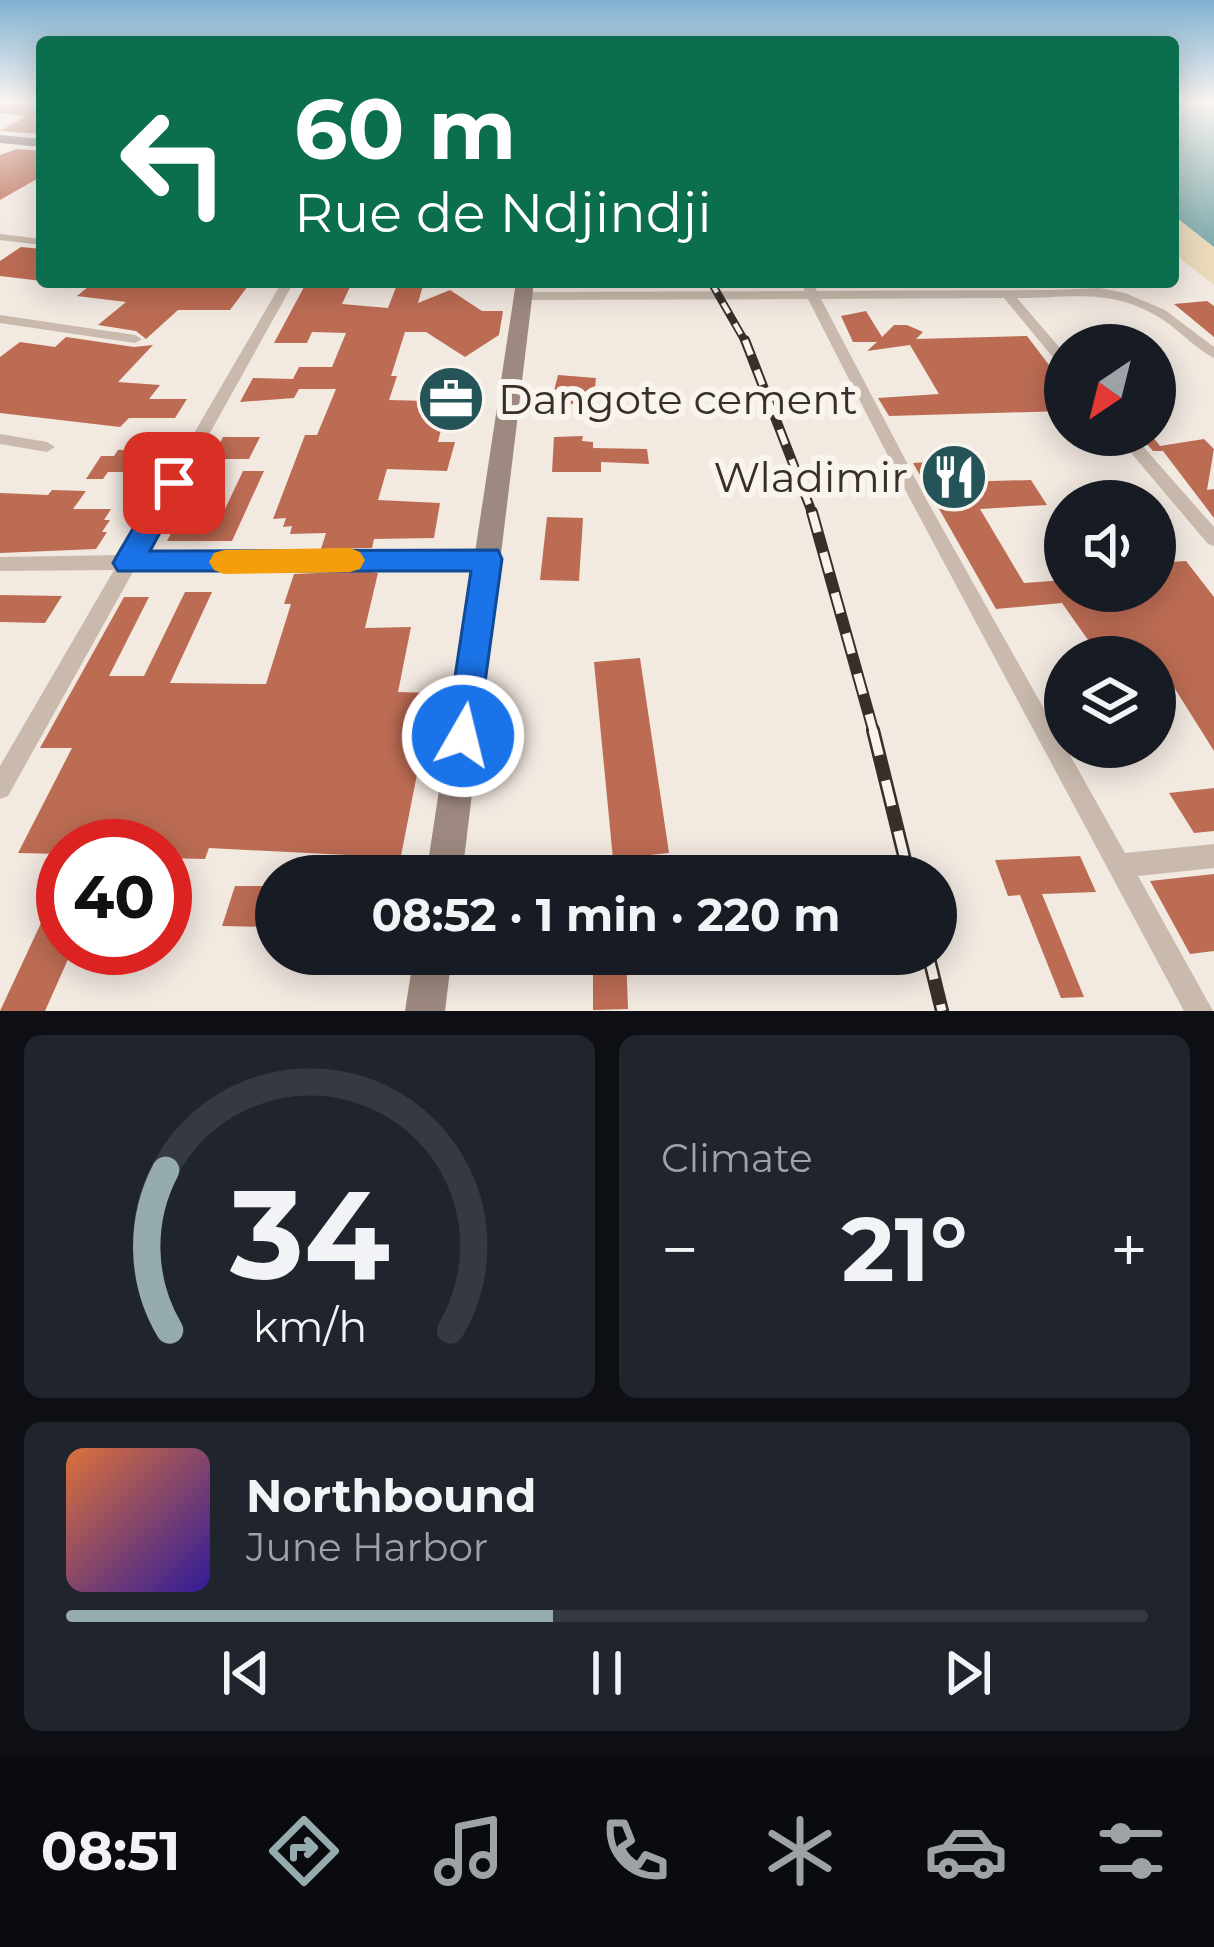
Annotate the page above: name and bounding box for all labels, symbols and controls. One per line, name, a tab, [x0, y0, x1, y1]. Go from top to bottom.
text: 60 m	[294, 78, 516, 180]
icon: left	[96, 84, 252, 240]
text: Rue de Ndjindji	[294, 180, 712, 246]
north arrow	[1044, 324, 1176, 456]
map controls	[1044, 324, 1176, 768]
office icon: Dangote cement	[416, 364, 486, 434]
place label: Dangote cement	[498, 373, 858, 425]
pin	[123, 432, 225, 534]
restaurant icon: Wladimir	[919, 442, 989, 512]
icon: arrive	[141, 450, 207, 516]
place label: Wladimir	[714, 451, 908, 503]
button: sound	[1044, 480, 1176, 612]
button: layers	[1044, 636, 1176, 768]
position arrow	[400, 673, 526, 799]
speed limit sign: 40	[36, 819, 192, 975]
text: 08:52 · 1 min · 220 m	[371, 887, 841, 942]
text: Climate	[661, 1134, 813, 1182]
text: 34	[229, 1158, 389, 1310]
text: 21°	[842, 1194, 968, 1304]
text: −	[661, 1209, 699, 1290]
text: +	[1110, 1209, 1148, 1290]
text: km/h	[252, 1299, 367, 1352]
text: Northbound	[246, 1468, 536, 1523]
text: June Harbor	[246, 1523, 488, 1571]
icon: previous	[213, 1640, 279, 1706]
icon: pause	[574, 1640, 640, 1706]
icon: next	[935, 1640, 1001, 1706]
icon: directions	[262, 1809, 346, 1893]
icon: music	[427, 1809, 511, 1893]
icon: phone	[593, 1809, 677, 1893]
icon: climate	[758, 1809, 842, 1893]
icon: car	[924, 1809, 1008, 1893]
icon: filters	[1089, 1809, 1173, 1893]
text: 08:51	[41, 1818, 180, 1884]

